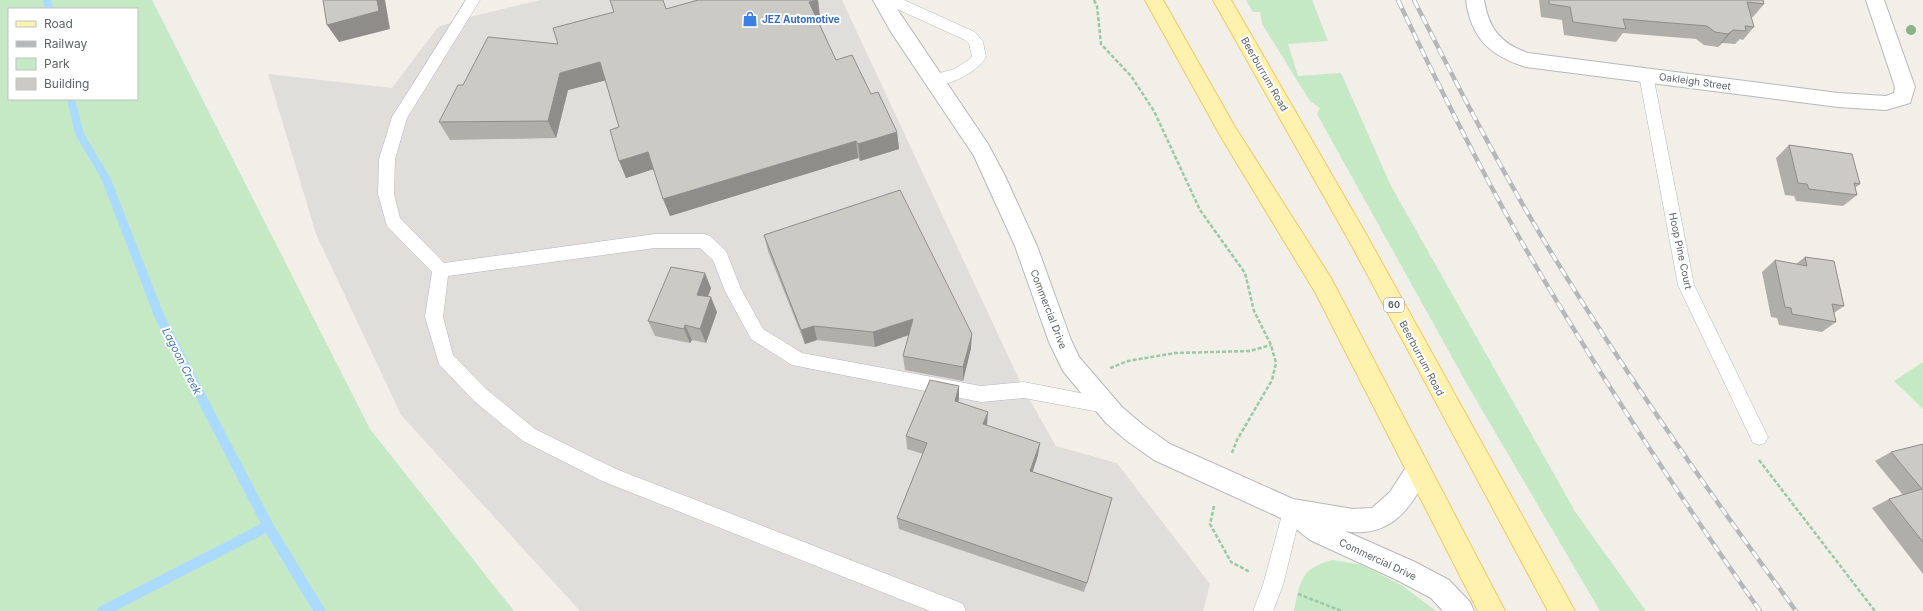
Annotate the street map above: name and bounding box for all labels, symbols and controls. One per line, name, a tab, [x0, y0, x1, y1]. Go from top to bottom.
legend	[8, 8, 138, 100]
shop icon: JEZ Automotive	[741, 10, 759, 28]
place label: JEZ Automotive	[762, 13, 840, 25]
text: Road	[44, 16, 73, 31]
street label: Beerburrum Road	[1239, 35, 1291, 113]
text: Railway	[44, 36, 88, 51]
text: Park	[44, 56, 70, 71]
street label: Oakleigh Street	[1658, 70, 1732, 92]
text: Building	[44, 76, 89, 91]
street label: Hoop Pine Court	[1667, 212, 1695, 291]
street label: Commercial Drive	[1028, 268, 1070, 351]
road number: 60	[1384, 298, 1404, 312]
street label: Beerburrum Road	[1397, 318, 1447, 398]
water label: Lagoon Creek	[159, 325, 205, 398]
street label: Commercial Drive	[1337, 536, 1419, 582]

